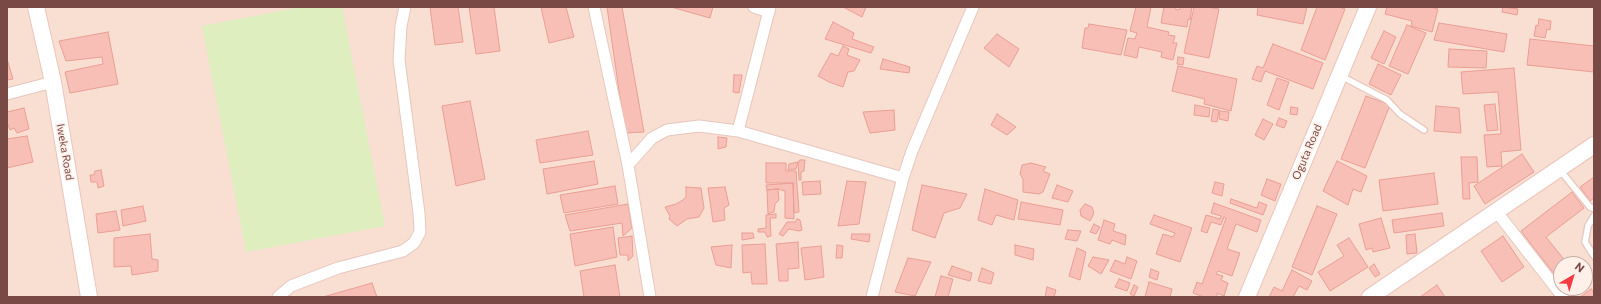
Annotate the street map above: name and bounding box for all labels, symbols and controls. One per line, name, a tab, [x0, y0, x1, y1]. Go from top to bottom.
street label: Oguta Road	[1289, 122, 1325, 182]
street label: Iweka Road	[54, 123, 76, 181]
north arrow	[1553, 256, 1593, 296]
text: N	[1573, 259, 1587, 275]

